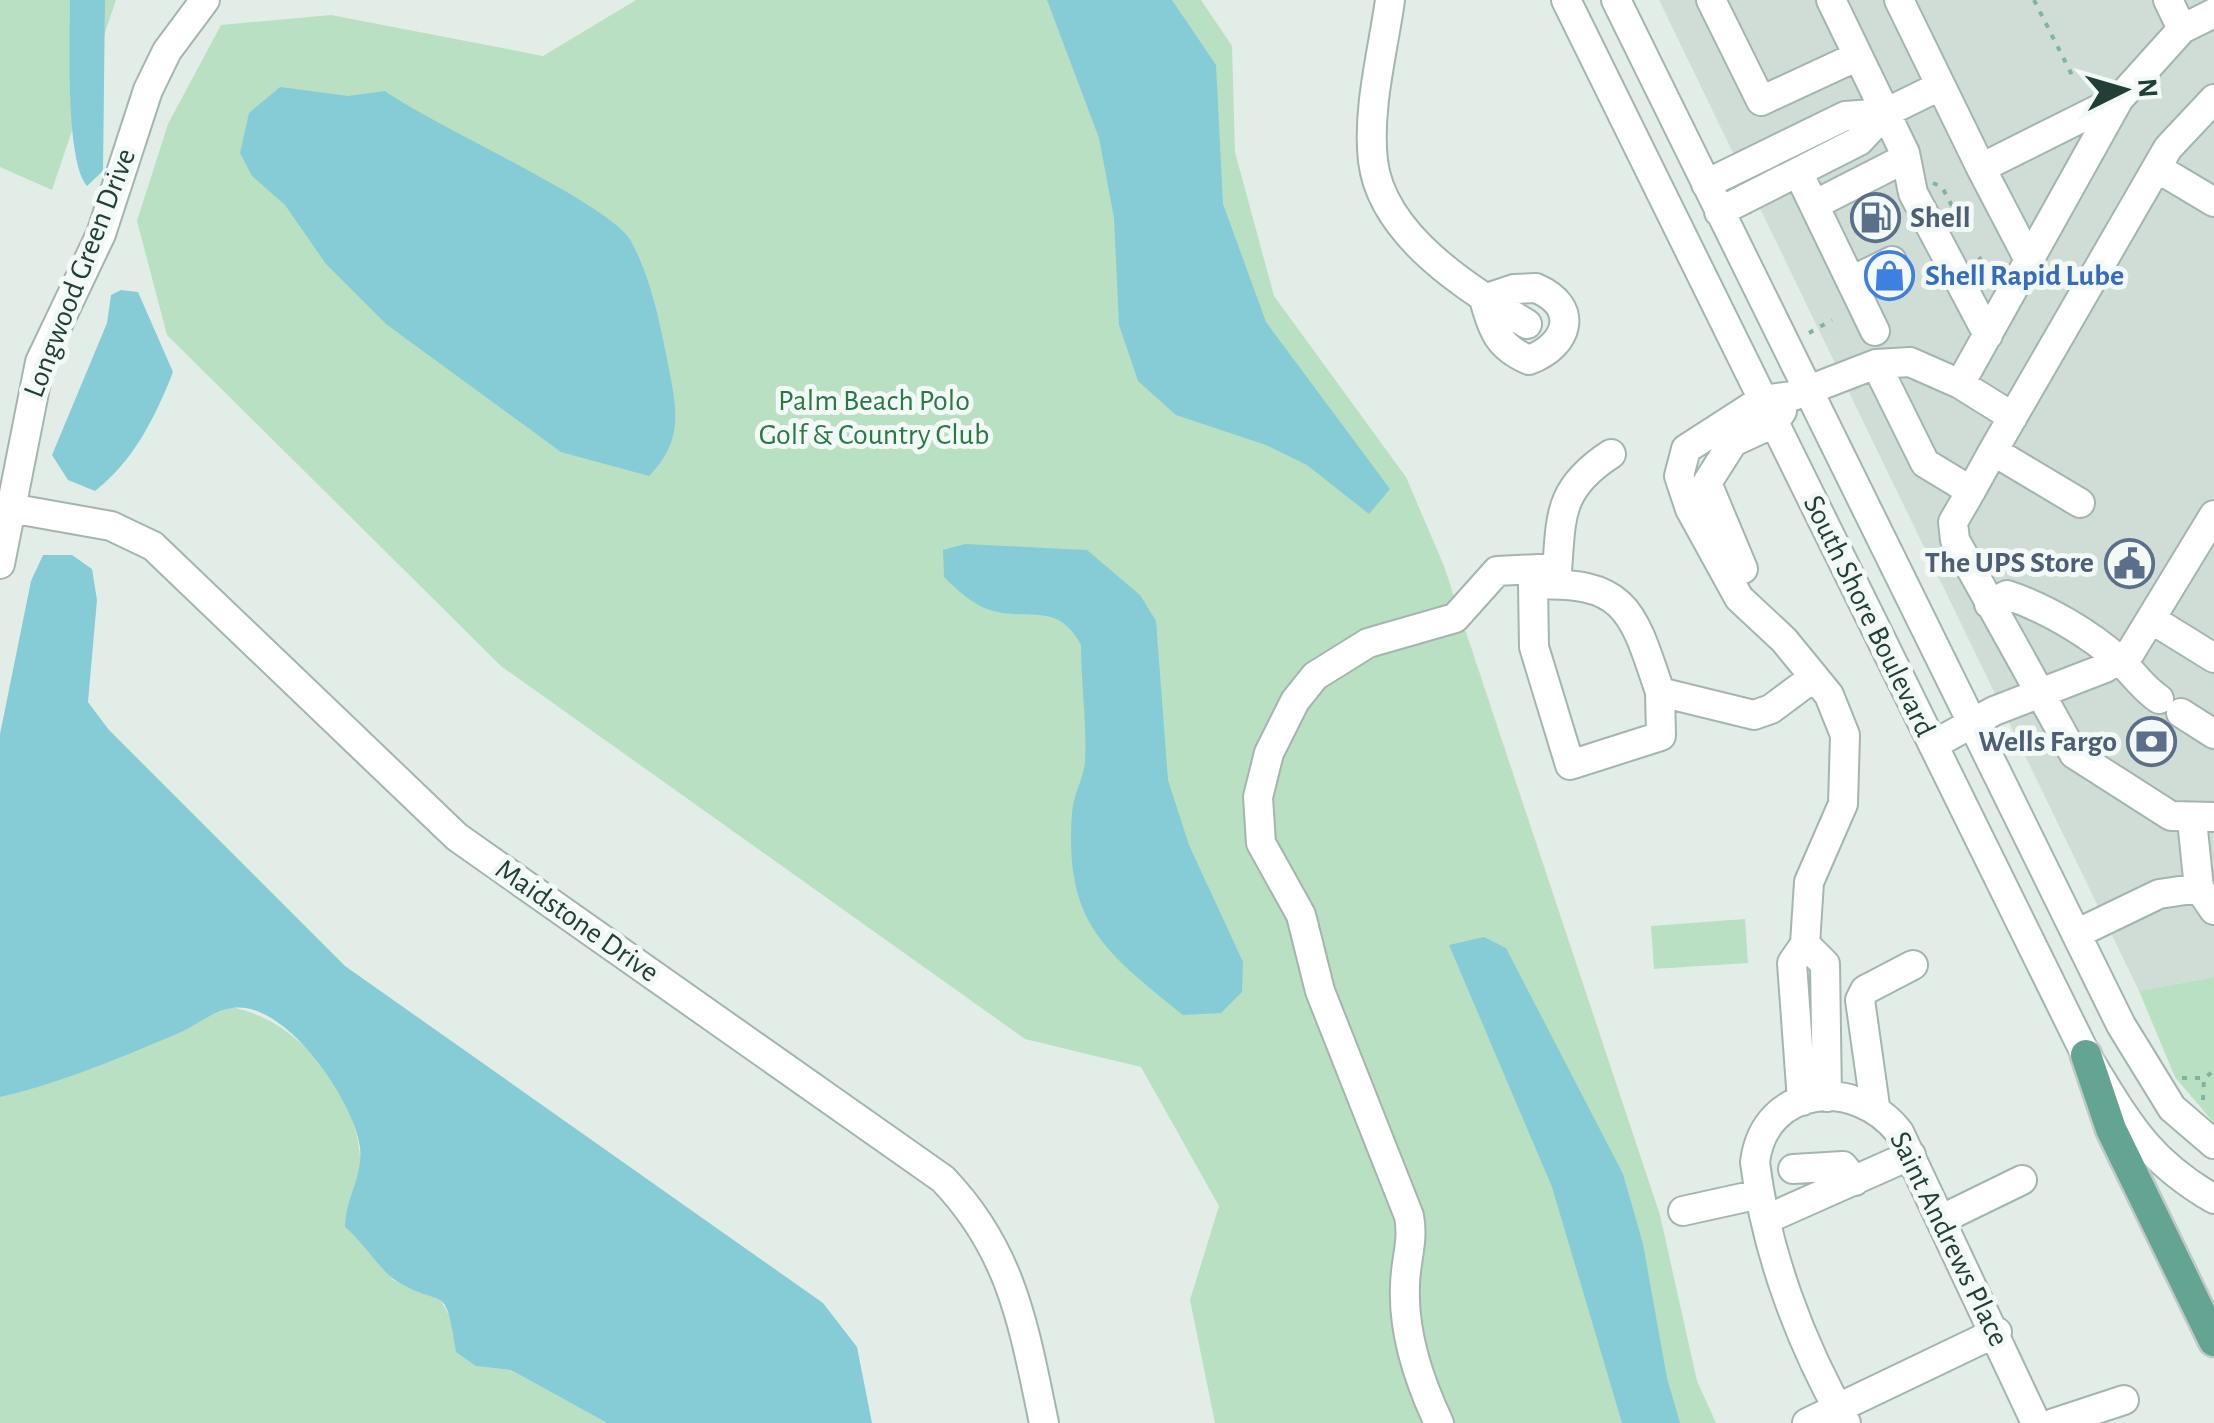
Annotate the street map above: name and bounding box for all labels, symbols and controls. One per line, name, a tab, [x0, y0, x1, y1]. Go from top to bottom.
north arrow	[2074, 40, 2174, 140]
text: N	[2132, 77, 2162, 99]
street label: Longwood Green Drive	[19, 144, 141, 402]
fuel station icon: Shell	[1849, 192, 1901, 244]
place label: Shell	[1910, 203, 1971, 233]
shop icon: Shell Rapid Lube	[1864, 250, 1916, 302]
place label: Shell Rapid Lube	[1925, 261, 2124, 291]
park label: Palm Beach Polo Golf & Country Club	[759, 386, 989, 450]
street label: South Shore Boulevard	[1798, 491, 1940, 741]
public building icon: The UPS Store	[2103, 537, 2155, 589]
place label: The UPS Store	[1925, 548, 2094, 578]
bank icon: Wells Fargo	[2126, 716, 2178, 768]
place label: Wells Fargo	[1978, 727, 2117, 757]
street label: Maidstone Drive	[490, 854, 664, 988]
street label: Saint Andrews Place	[1884, 1127, 2014, 1351]

